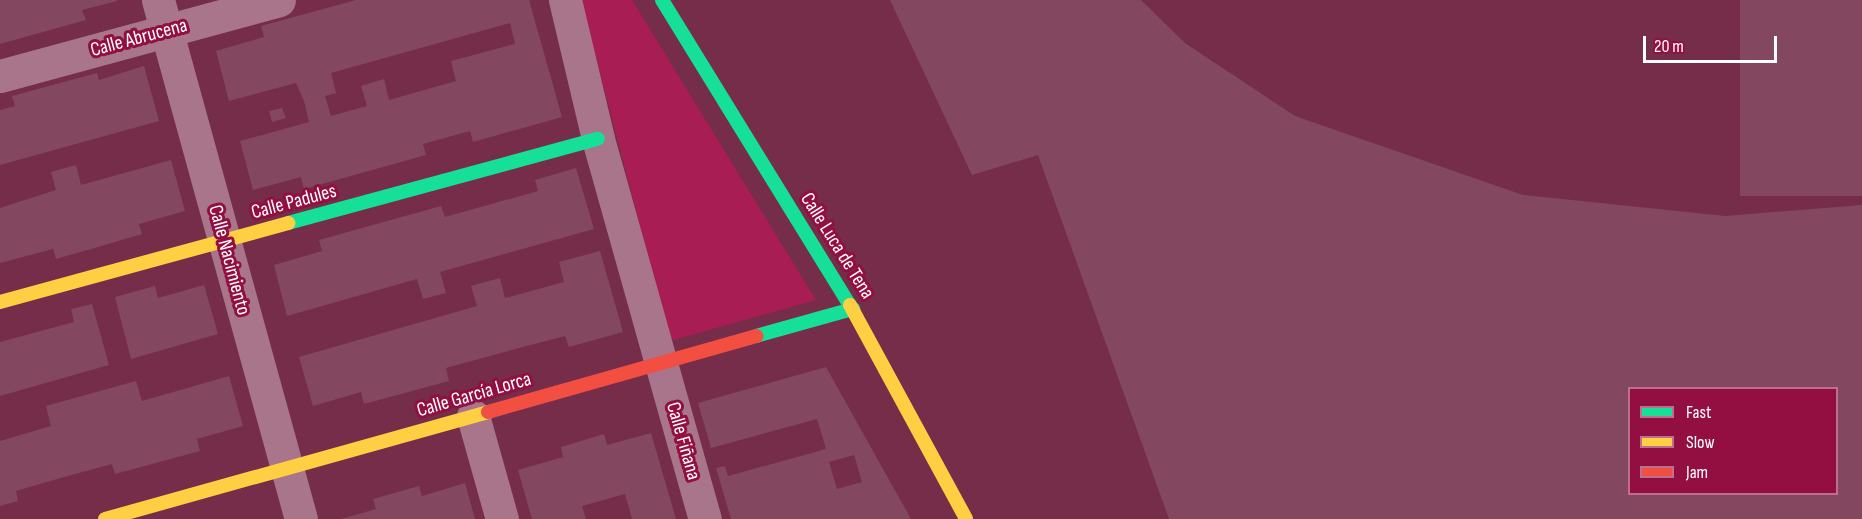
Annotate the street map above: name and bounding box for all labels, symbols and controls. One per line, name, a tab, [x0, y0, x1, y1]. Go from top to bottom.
street label: Calle Abrucena	[88, 14, 190, 62]
scale bar	[1646, 24, 1780, 62]
text: 20 m	[1654, 36, 1684, 57]
street label: Calle Padules	[249, 179, 339, 225]
street label: Calle Luca de Tena	[795, 188, 879, 304]
street label: Calle Nacimiento	[203, 202, 255, 318]
street label: Calle García Lorca	[414, 367, 534, 423]
legend	[1628, 387, 1838, 495]
street label: Calle Fiñana	[660, 399, 706, 483]
text: Fast	[1686, 402, 1711, 423]
text: Slow	[1686, 432, 1715, 453]
text: Jam	[1686, 462, 1708, 483]

